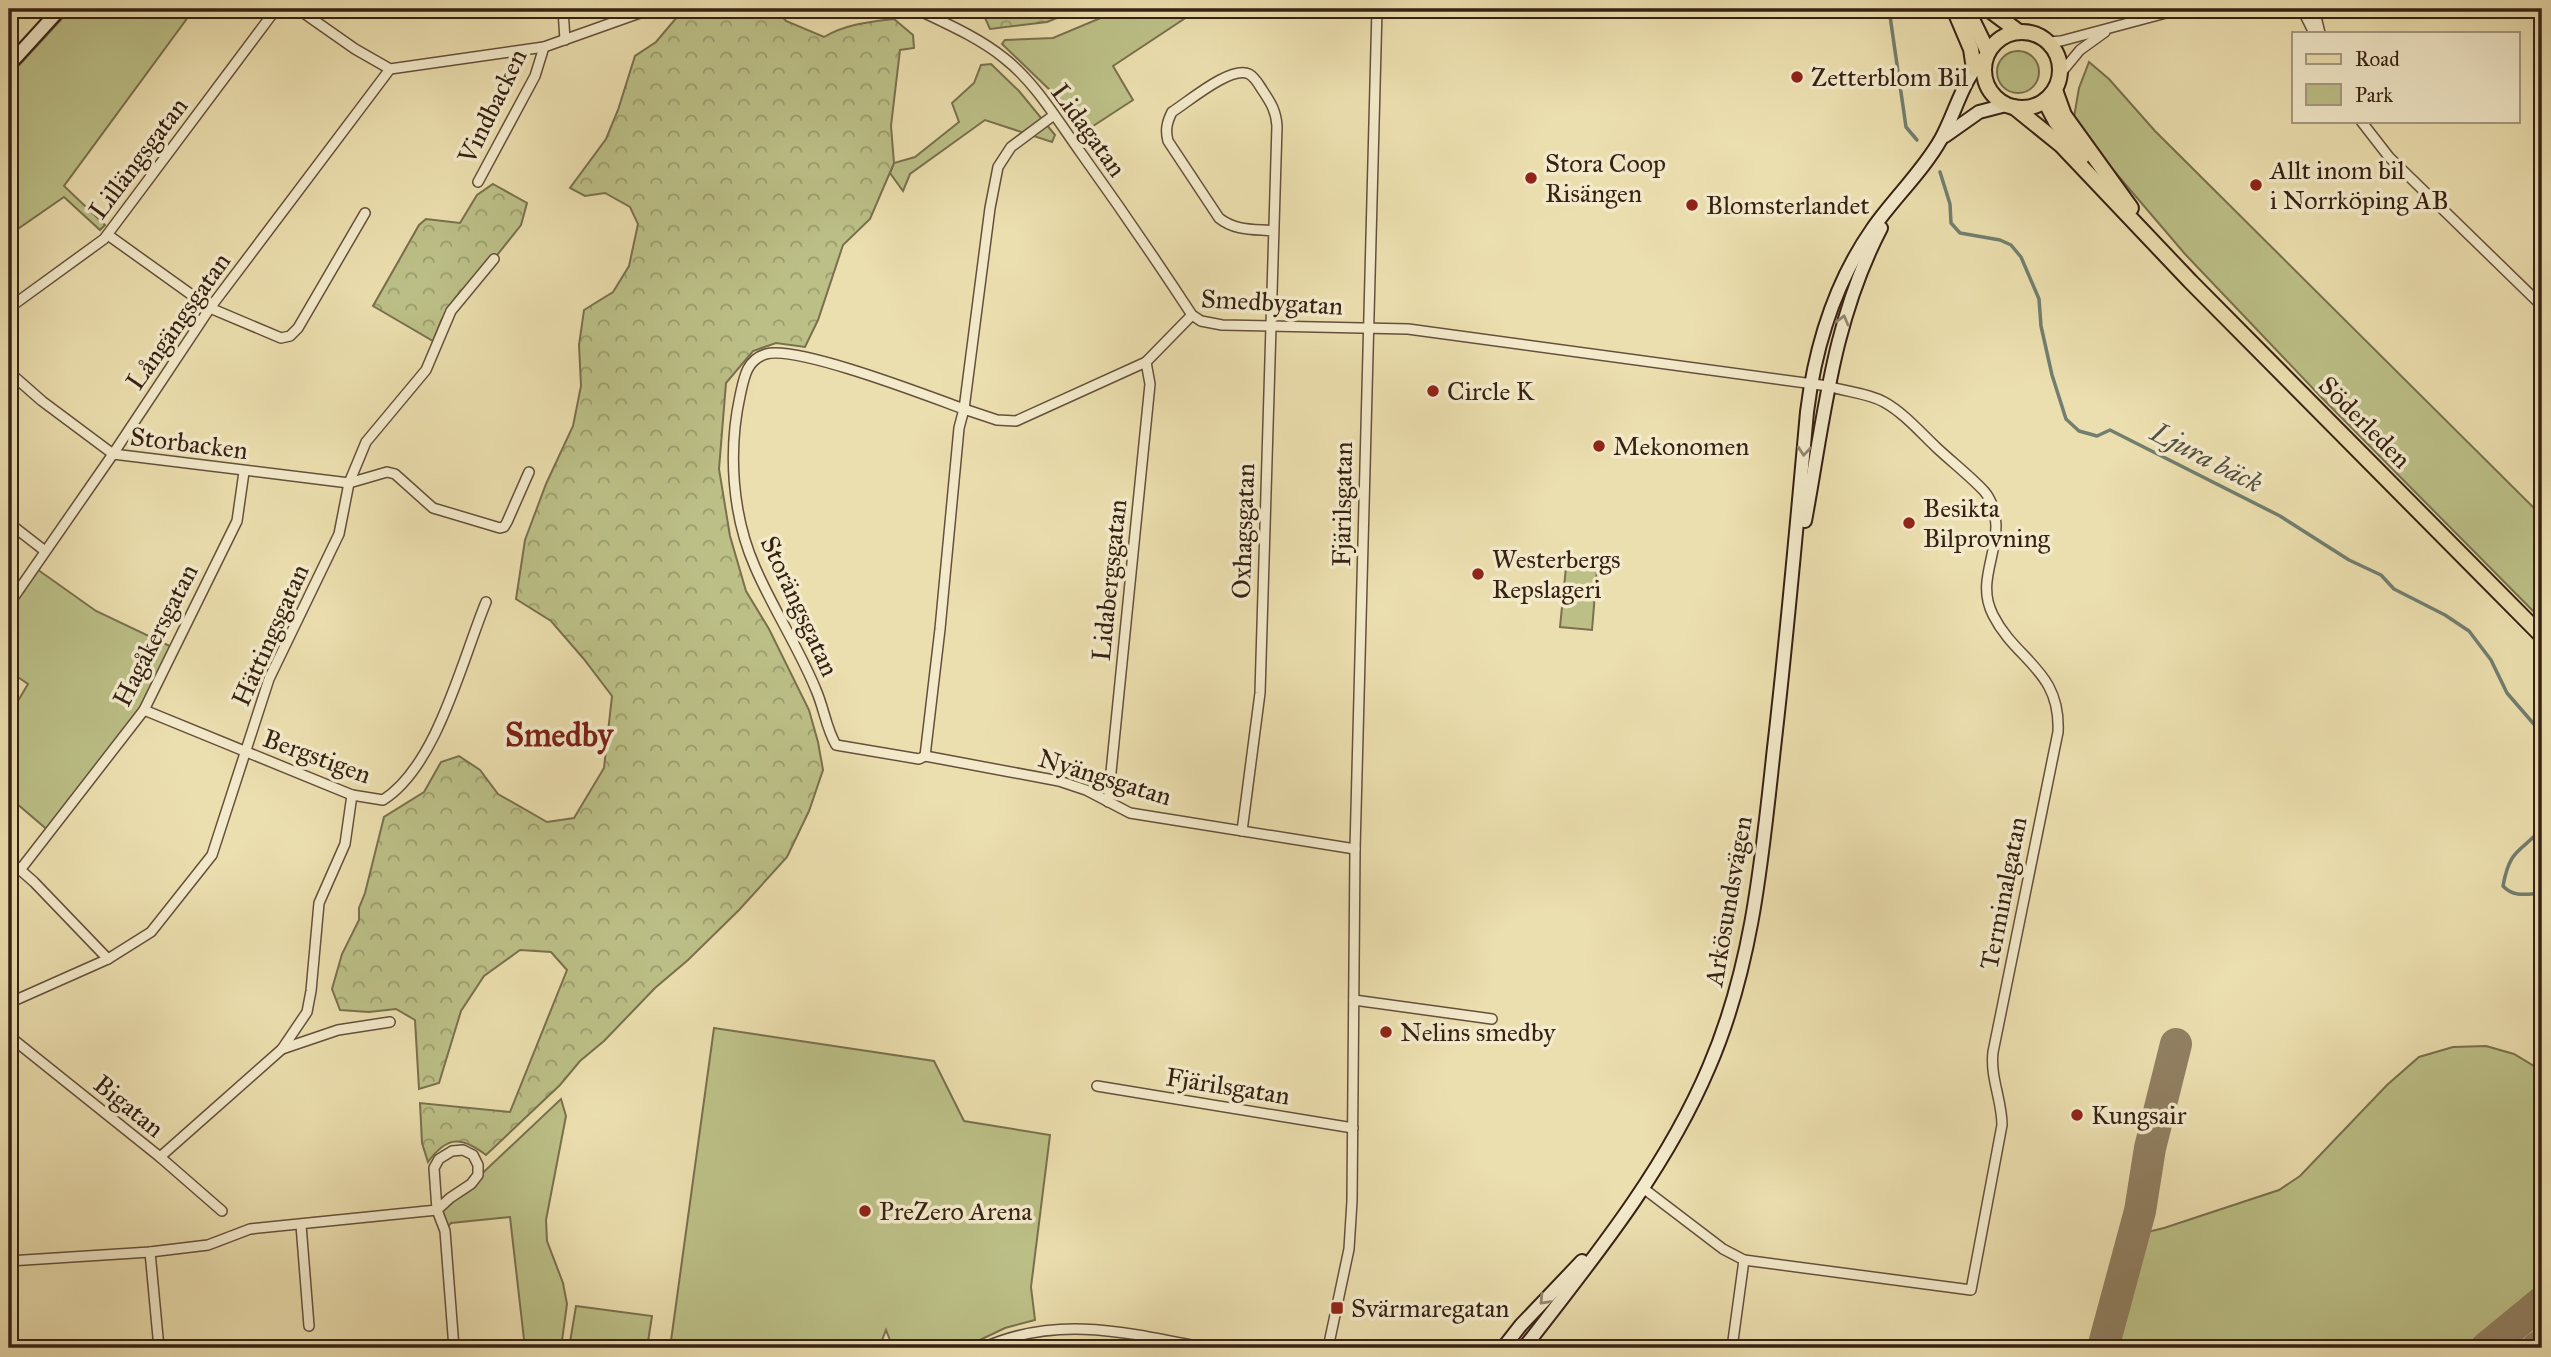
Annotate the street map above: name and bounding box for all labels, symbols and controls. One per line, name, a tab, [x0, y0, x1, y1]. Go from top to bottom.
legend	[2292, 32, 2520, 122]
street label: Vindbacken	[450, 43, 533, 169]
text: Road	[2355, 46, 2400, 72]
place label: Zetterblom Bil	[1811, 61, 1968, 93]
marker: Zetterblom Bil	[1789, 69, 1805, 85]
street label: Lidagatan	[1044, 77, 1134, 183]
text: Park	[2355, 82, 2393, 108]
street label: Lillängsgatan	[82, 91, 194, 225]
place label: Stora Coop Risängen	[1545, 147, 1666, 209]
place label: Allt inom bil i Norrköping AB	[2269, 154, 2449, 216]
marker: Stora Coop Risängen	[1523, 170, 1539, 186]
marker: Allt inom bil i Norrköping AB	[2248, 177, 2264, 193]
place label: Blomsterlandet	[1706, 189, 1869, 221]
marker: Blomsterlandet	[1684, 197, 1700, 213]
street label: Långängsgatan	[119, 246, 237, 396]
street label: Smedbygatan	[1200, 282, 1344, 322]
one-way arrow	[1835, 314, 1850, 326]
street label: Söderleden	[2312, 369, 2418, 475]
place label: Circle K	[1447, 375, 1535, 407]
marker: Circle K	[1425, 383, 1441, 399]
water label: Ljura bäck	[2143, 414, 2269, 501]
street label: Storbacken	[128, 420, 250, 466]
place label: Mekonomen	[1613, 430, 1749, 462]
marker: Mekonomen	[1591, 438, 1607, 454]
street label: Fjärilsgatan	[1325, 441, 1359, 567]
one-way arrow	[1797, 446, 1812, 457]
street label: Oxhagsgatan	[1225, 463, 1261, 599]
place label: Besikta Bilprovning	[1923, 492, 2051, 554]
street label: Lidabergsgatan	[1085, 498, 1133, 662]
marker: Besikta Bilprovning	[1901, 515, 1917, 531]
street label: Storängsgatan	[754, 531, 846, 681]
place label: Westerbergs Repslageri	[1492, 543, 1621, 605]
street label: Hagåkersgatan	[105, 558, 205, 712]
street label: Hättingsgatan	[224, 559, 316, 711]
marker: Westerbergs Repslageri	[1470, 566, 1486, 582]
district label: Smedby	[505, 715, 614, 755]
street label: Bergstigen	[259, 722, 375, 790]
street label: Nyängsgatan	[1035, 742, 1175, 812]
street label: Arkösundsvägen	[1697, 813, 1759, 990]
street label: Terminalgatan	[1973, 814, 2033, 972]
place label: Nelins smedby	[1400, 1016, 1556, 1048]
marker: Nelins smedby	[1378, 1024, 1394, 1040]
street label: Fjärilsgatan	[1164, 1060, 1292, 1112]
street label: Bigatan	[87, 1068, 171, 1144]
place label: Kungsair	[2091, 1099, 2187, 1131]
marker: Kungsair	[2069, 1107, 2085, 1123]
place label: PreZero Arena	[879, 1195, 1032, 1227]
marker: PreZero Arena	[857, 1203, 873, 1219]
place label: Svärmaregatan	[1351, 1292, 1509, 1324]
one-way arrow	[1540, 1292, 1553, 1305]
marker: Svärmaregatan	[1329, 1300, 1345, 1316]

